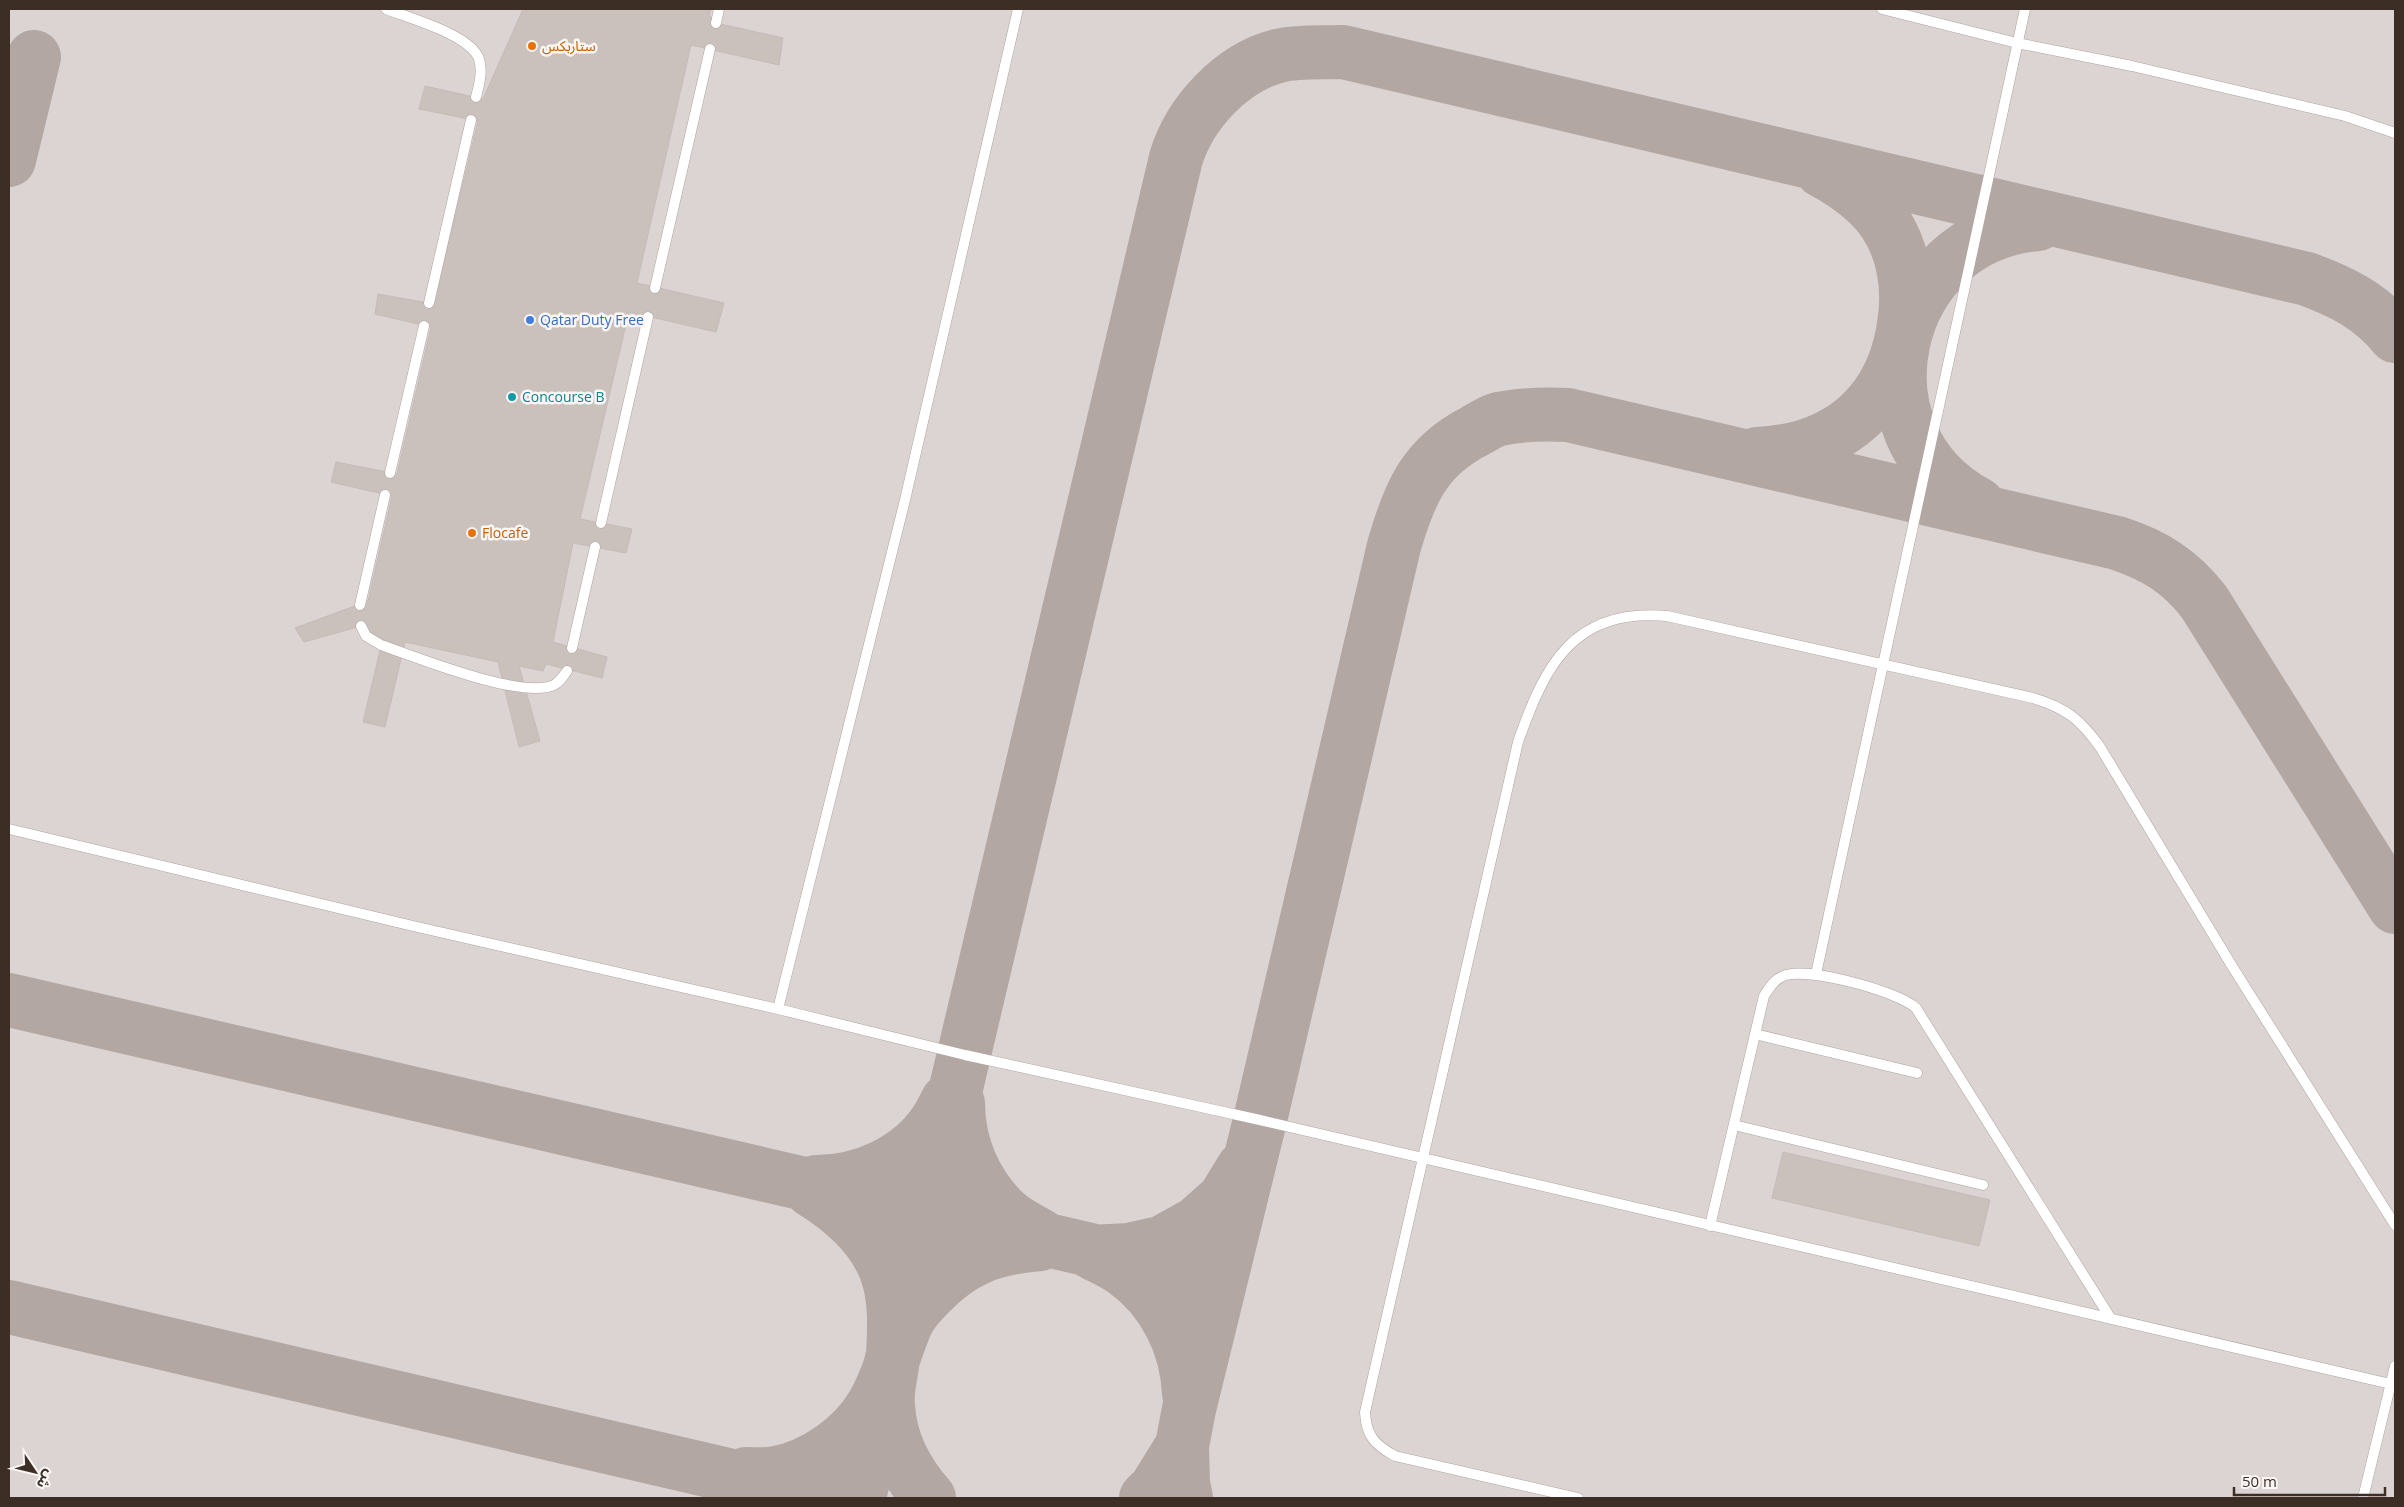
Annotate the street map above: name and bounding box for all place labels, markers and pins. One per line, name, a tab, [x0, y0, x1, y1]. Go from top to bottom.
place label: ستاربكس	[542, 36, 596, 55]
marker: ستاربكس	[526, 40, 538, 52]
place label: Qatar Duty Free	[540, 310, 644, 329]
marker: Qatar Duty Free	[524, 314, 536, 326]
place label: Concourse B	[522, 387, 604, 406]
marker: Concourse B	[506, 391, 518, 403]
place label: Flocafe	[482, 523, 528, 542]
marker: Flocafe	[466, 527, 478, 539]

